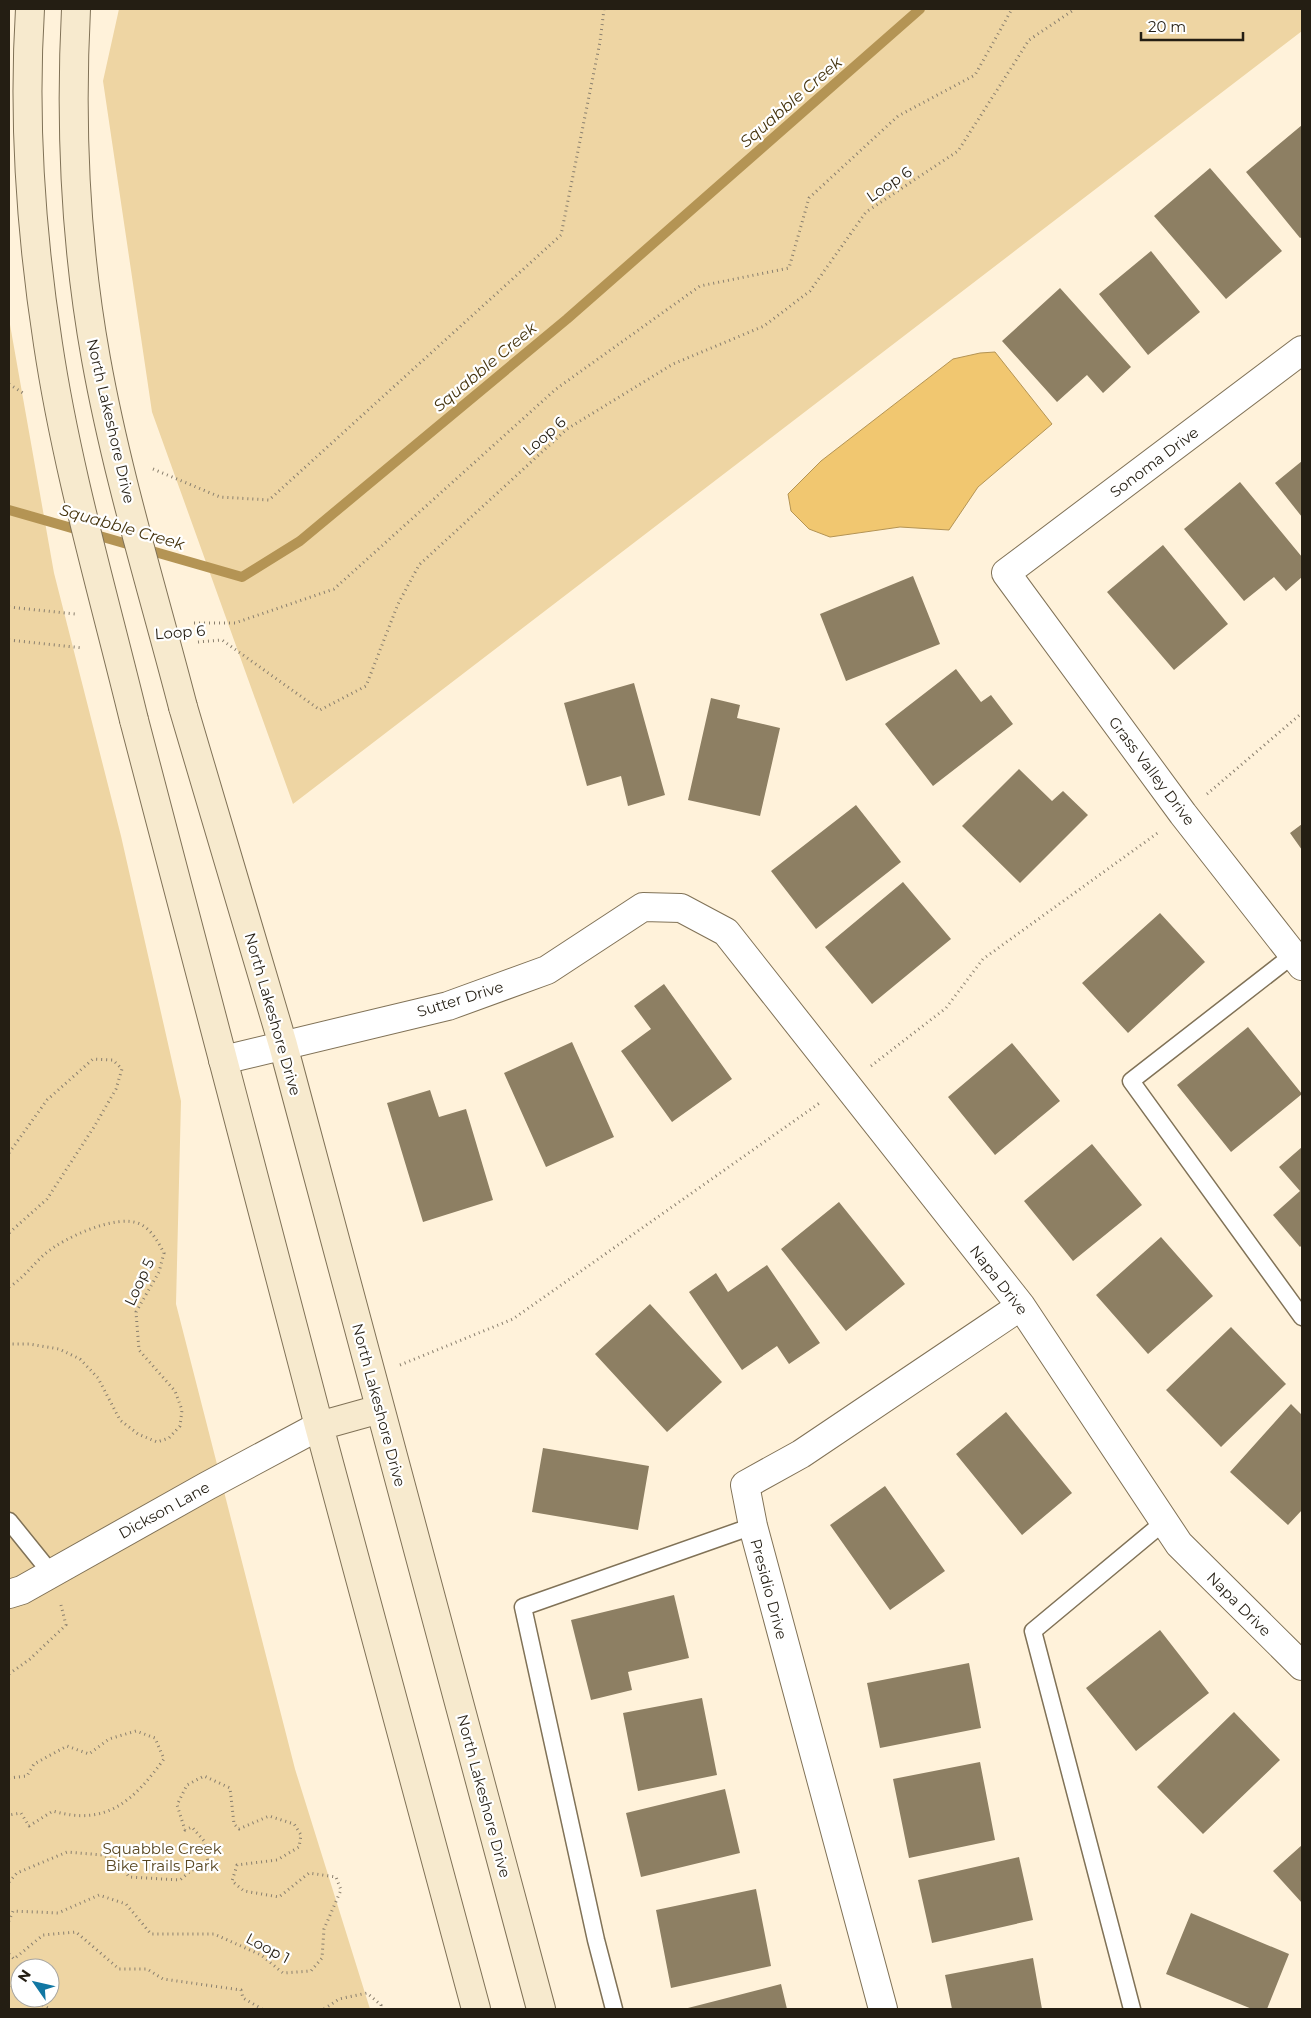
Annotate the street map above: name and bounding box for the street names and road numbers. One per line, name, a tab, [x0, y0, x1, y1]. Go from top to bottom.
street label: Loop 6	[863, 162, 915, 206]
street label: North Lakeshore Drive	[83, 337, 139, 505]
street label: Loop 6	[519, 412, 569, 460]
street label: Sonoma Drive	[1106, 422, 1202, 502]
street label: Loop 6	[154, 621, 206, 643]
street label: Grass Valley Drive	[1105, 713, 1199, 829]
street label: North Lakeshore Drive	[241, 930, 305, 1098]
street label: Sutter Drive	[415, 977, 505, 1021]
street label: Napa Drive	[966, 1241, 1032, 1319]
street label: Loop 5	[120, 1255, 158, 1309]
street label: North Lakeshore Drive	[348, 1321, 410, 1489]
street label: Dickson Lane	[115, 1477, 213, 1543]
street label: Presidio Drive	[746, 1537, 792, 1641]
street label: Napa Drive	[1203, 1568, 1275, 1640]
street label: North Lakeshore Drive	[453, 1712, 515, 1880]
street label: Loop 1	[243, 1929, 293, 1967]

